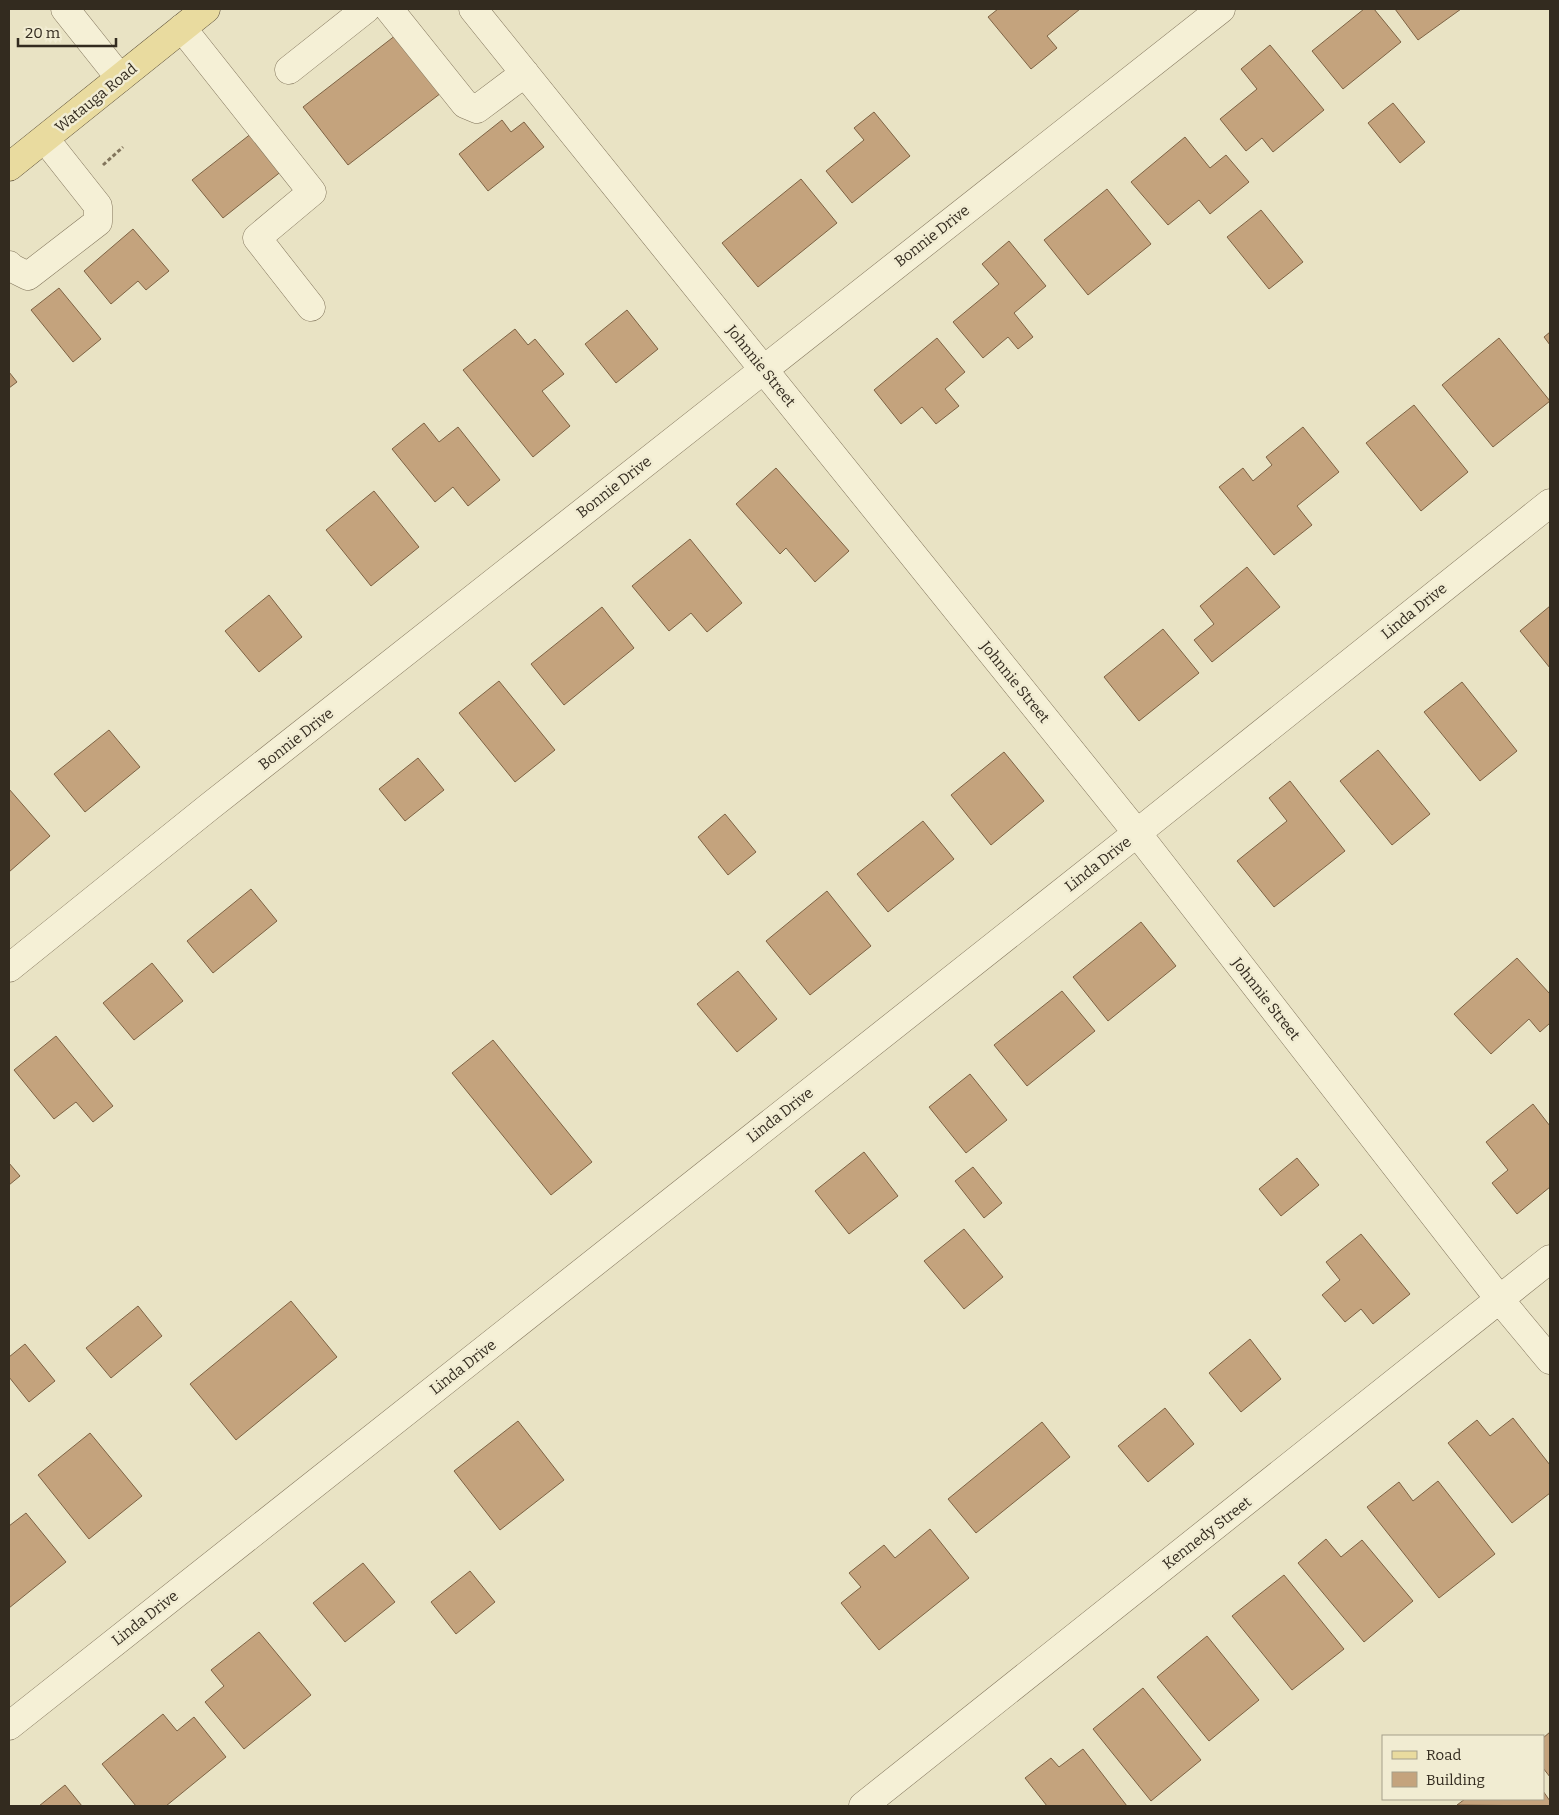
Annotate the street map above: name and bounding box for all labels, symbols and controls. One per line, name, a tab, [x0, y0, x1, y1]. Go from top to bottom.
scale bar	[18, 15, 115, 47]
text: 20 m	[25, 24, 61, 42]
street label: Watauga Road	[52, 60, 141, 136]
street label: Bonnie Drive	[891, 201, 973, 271]
street label: Johnnie Street	[722, 321, 800, 411]
street label: Bonnie Drive	[573, 452, 655, 522]
street label: Linda Drive	[1378, 579, 1450, 643]
street label: Johnnie Street	[976, 637, 1054, 727]
street label: Bonnie Drive	[255, 704, 337, 774]
street label: Linda Drive	[1061, 833, 1135, 895]
street label: Johnnie Street	[1228, 953, 1304, 1044]
street label: Linda Drive	[743, 1084, 817, 1146]
street label: Linda Drive	[426, 1336, 500, 1398]
street label: Kennedy Street	[1159, 1493, 1255, 1573]
street label: Linda Drive	[108, 1587, 182, 1649]
legend	[1382, 1735, 1544, 1800]
text: Road	[1426, 1746, 1461, 1764]
text: Building	[1426, 1771, 1485, 1789]

